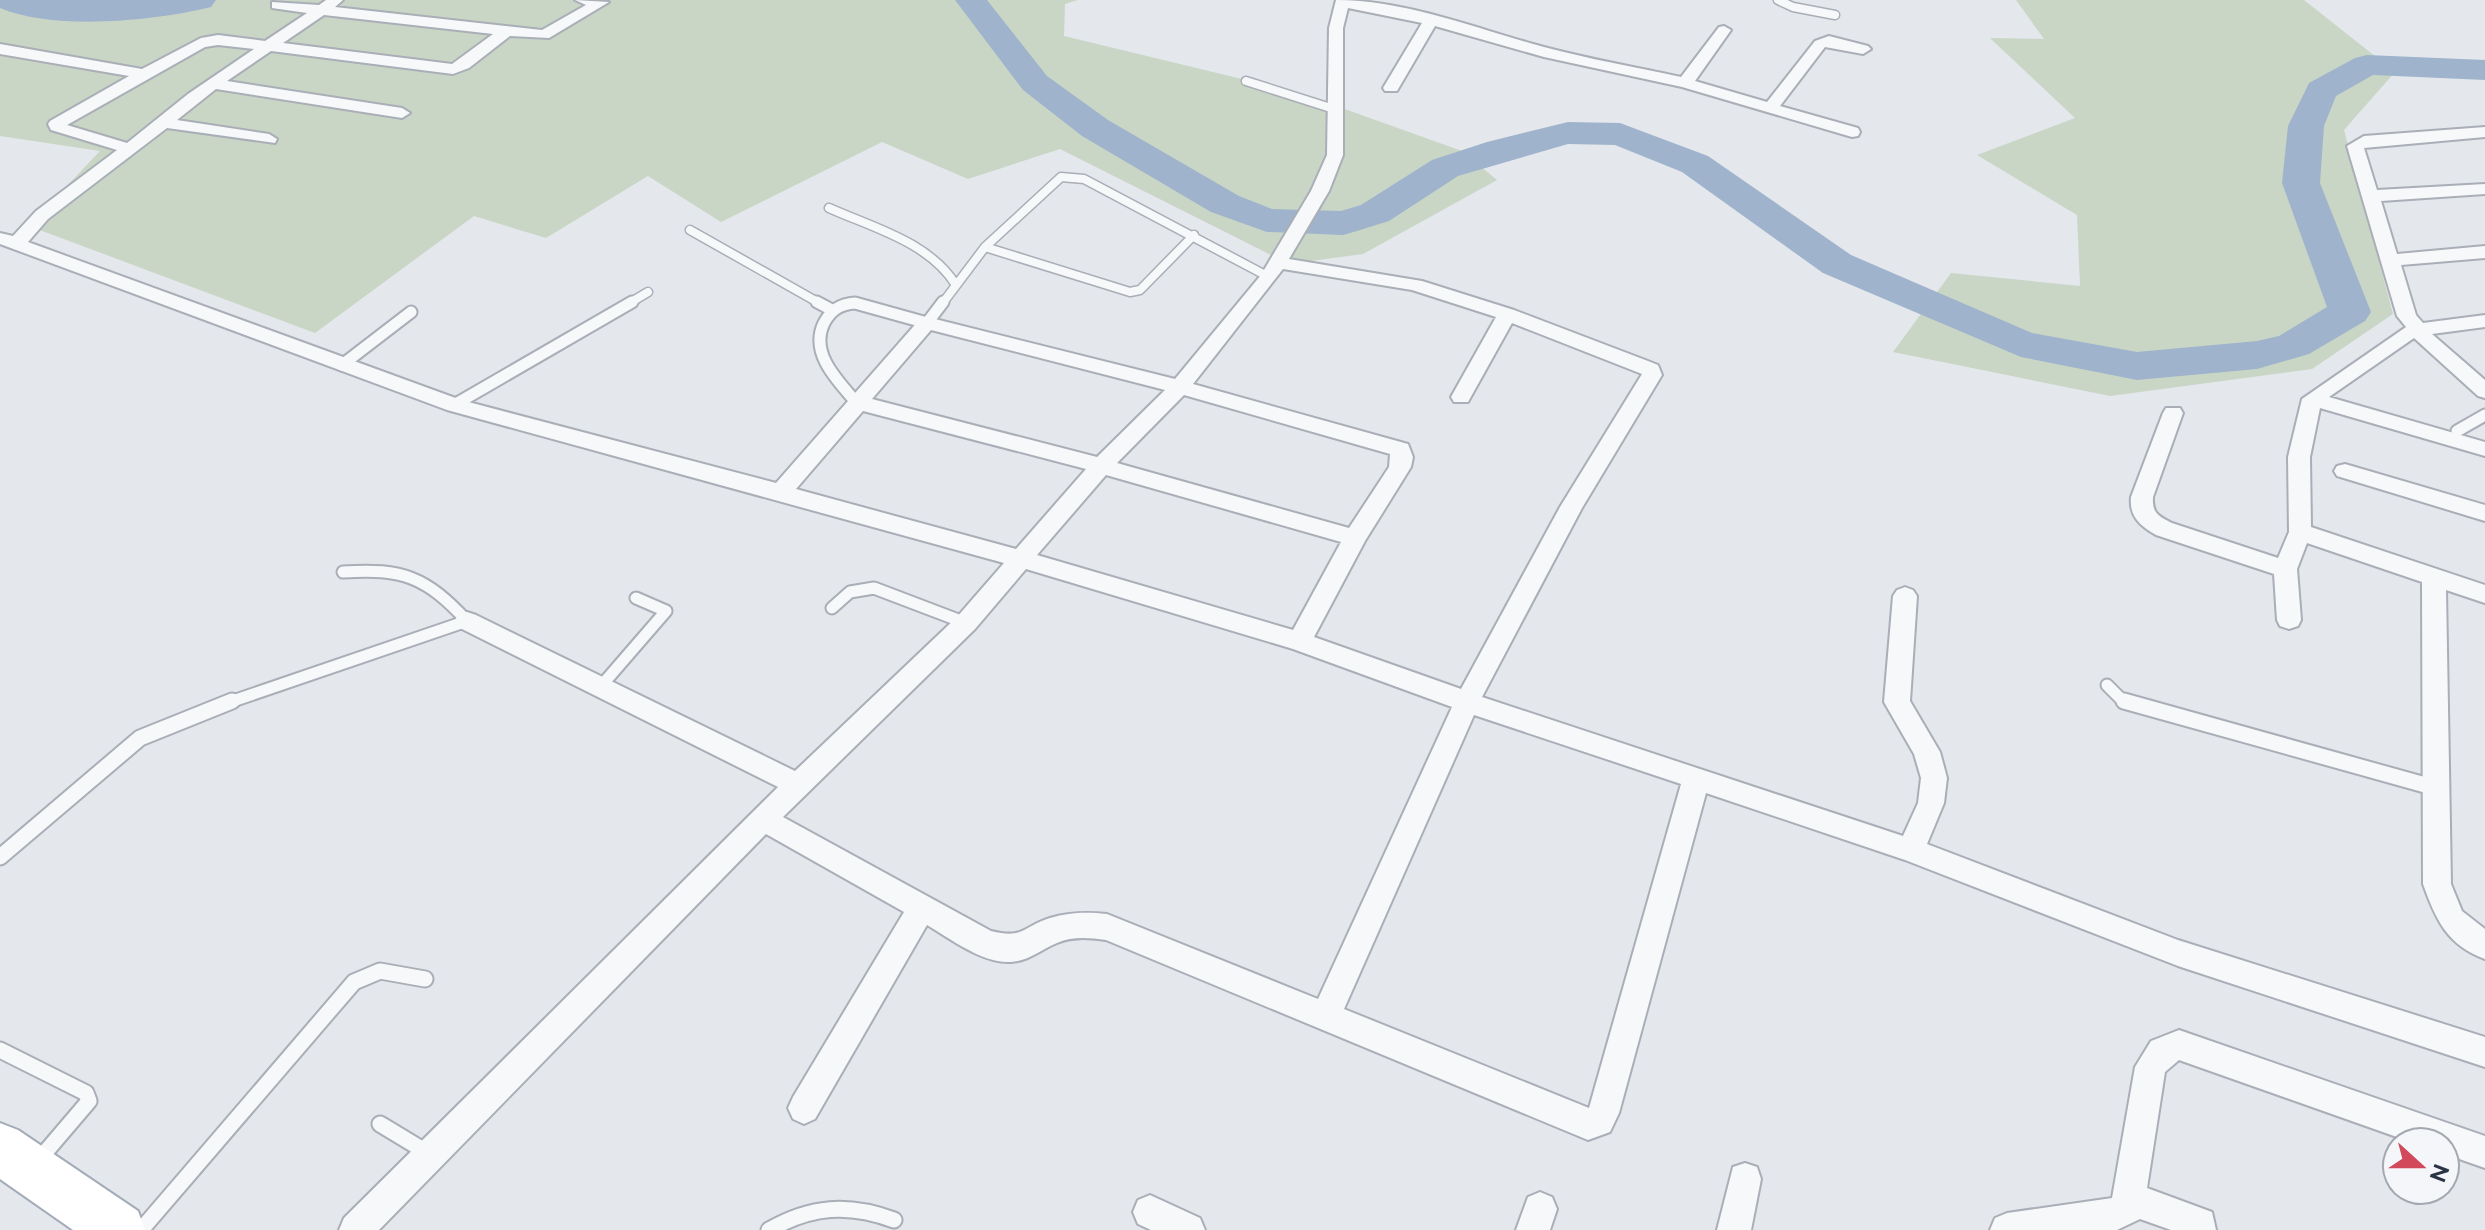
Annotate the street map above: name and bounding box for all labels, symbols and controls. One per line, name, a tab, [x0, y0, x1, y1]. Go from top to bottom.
north arrow	[2381, 1126, 2461, 1206]
text: N	[2425, 1161, 2455, 1186]

